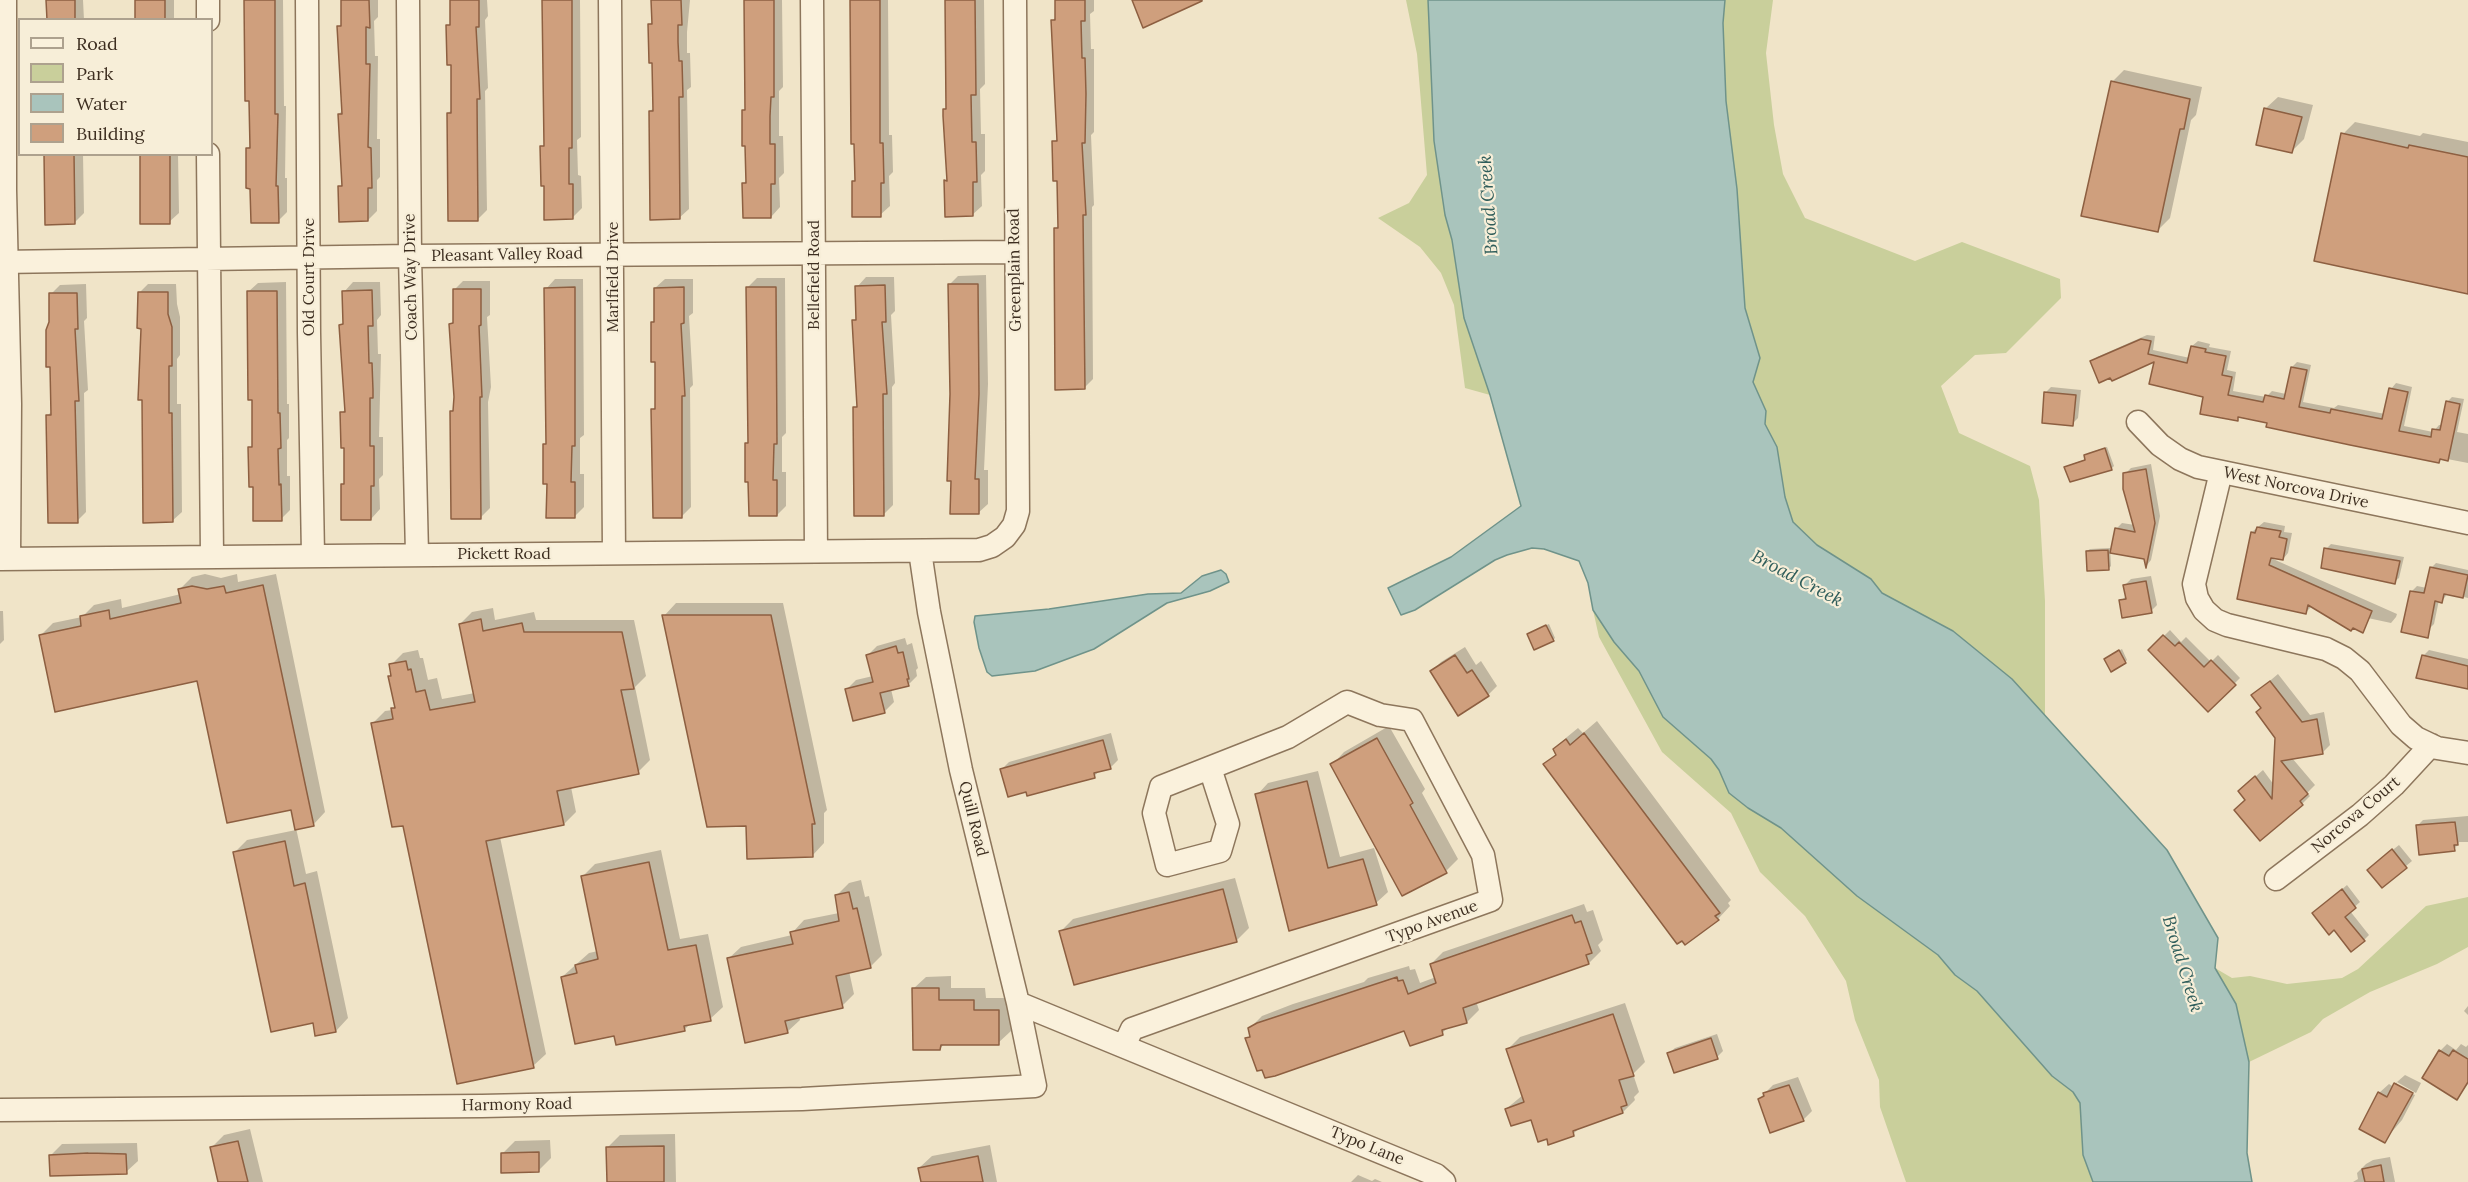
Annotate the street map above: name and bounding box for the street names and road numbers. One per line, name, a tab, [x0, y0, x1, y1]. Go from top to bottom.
street label: Greenplain Road	[1004, 208, 1026, 332]
street label: Coach Way Drive	[400, 213, 422, 341]
street label: Old Court Drive	[299, 218, 319, 336]
street label: Bellefield Road	[804, 220, 824, 330]
street label: Marlfield Drive	[603, 222, 623, 332]
street label: Pleasant Valley Road	[431, 244, 583, 266]
street label: West Norcova Drive	[2222, 463, 2370, 513]
street label: Pickett Road	[457, 544, 551, 564]
street label: Norcova Court	[2308, 772, 2404, 858]
street label: Quill Road	[954, 779, 992, 859]
street label: Typo Avenue	[1384, 897, 1480, 947]
street label: Harmony Road	[462, 1094, 572, 1116]
street label: Typo Lane	[1327, 1122, 1407, 1170]

